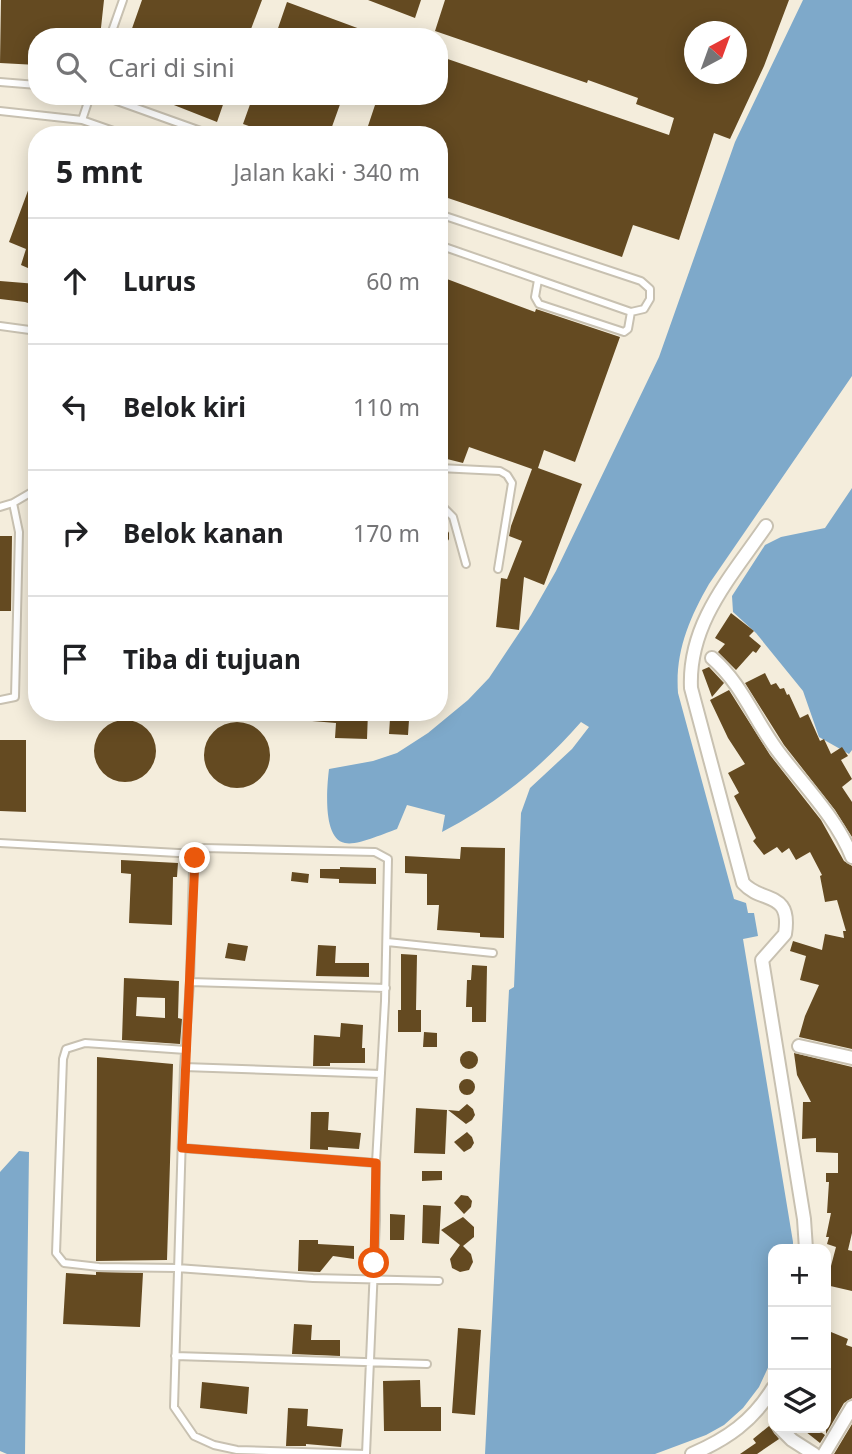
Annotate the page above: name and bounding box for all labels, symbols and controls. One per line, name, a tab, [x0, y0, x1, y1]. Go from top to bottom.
north arrow	[684, 21, 747, 84]
search box	[28, 28, 448, 105]
icon: search	[52, 48, 90, 86]
text: Cari di sini	[108, 49, 235, 85]
text: 5 mnt	[56, 151, 143, 192]
text: Jalan kaki · 340 m	[233, 156, 420, 188]
icon: ahead	[56, 262, 94, 300]
text: Lurus	[123, 263, 196, 299]
text: 60 m	[366, 265, 420, 297]
icon: left	[56, 388, 94, 426]
text: Belok kiri	[123, 389, 246, 425]
text: 110 m	[353, 391, 420, 423]
icon: right	[56, 514, 94, 552]
text: Belok kanan	[123, 515, 284, 551]
text: 170 m	[353, 517, 420, 549]
icon: arrive	[56, 640, 94, 678]
text: Tiba di tujuan	[123, 641, 301, 677]
route end	[179, 842, 210, 873]
map controls	[768, 1244, 831, 1433]
button: +	[768, 1244, 831, 1307]
route start	[358, 1247, 389, 1278]
button: −	[768, 1307, 831, 1370]
button: layers	[768, 1370, 831, 1433]

